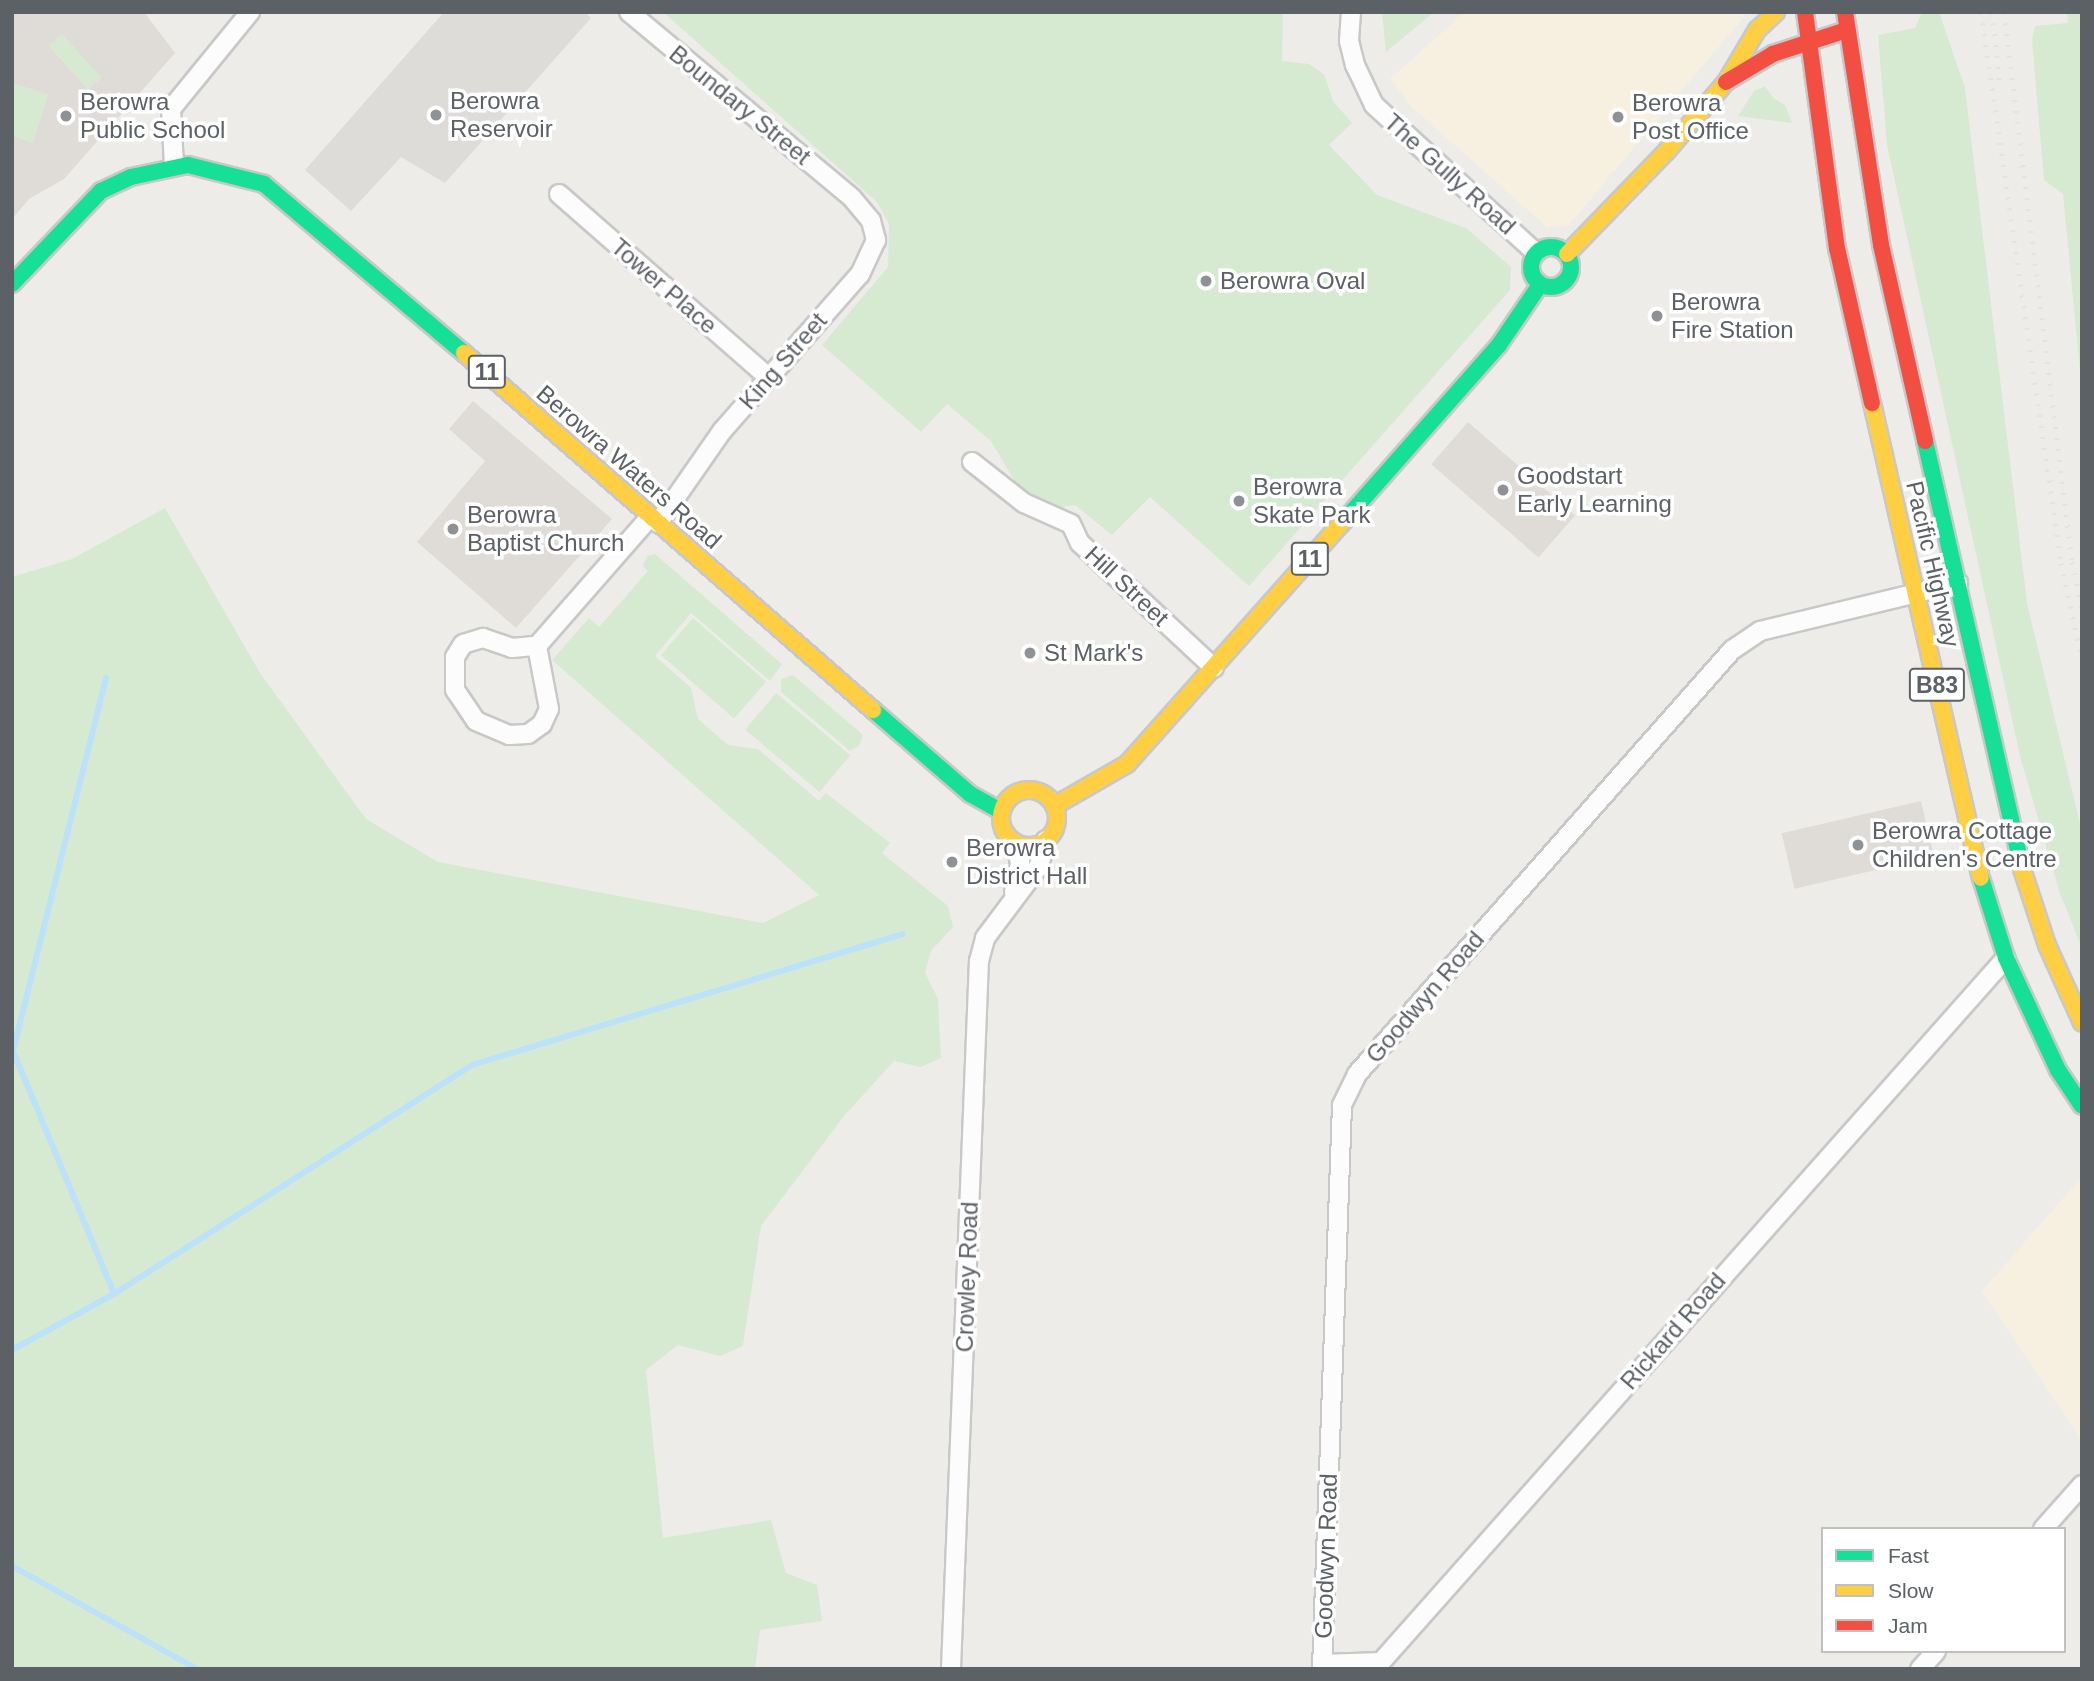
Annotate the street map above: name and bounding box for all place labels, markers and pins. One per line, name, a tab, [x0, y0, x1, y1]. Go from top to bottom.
place label: Berowra Reservoir	[450, 87, 553, 143]
place label: Berowra Public School	[80, 88, 225, 144]
place label: Berowra Post Office	[1632, 89, 1749, 145]
marker: Berowra Reservoir	[428, 107, 444, 123]
marker: Berowra Public School	[58, 108, 74, 124]
marker: Berowra Post Office	[1610, 109, 1626, 125]
place label: Berowra Oval	[1220, 267, 1365, 295]
marker: Berowra Oval	[1198, 273, 1214, 289]
place label: Berowra Fire Station	[1671, 288, 1794, 344]
marker: Berowra Fire Station	[1649, 308, 1665, 324]
place label: Goodstart Early Learning	[1517, 462, 1672, 518]
place label: Berowra Skate Park	[1253, 473, 1370, 529]
marker: Goodstart Early Learning	[1495, 482, 1511, 498]
marker: Berowra Skate Park	[1231, 493, 1247, 509]
place label: Berowra Baptist Church	[467, 501, 624, 557]
marker: Berowra Baptist Church	[445, 521, 461, 537]
place label: St Mark's	[1044, 639, 1143, 667]
marker: St Mark's	[1022, 645, 1038, 661]
place label: Berowra Cottage Children's Centre	[1872, 817, 2057, 873]
place label: Berowra District Hall	[966, 834, 1087, 890]
marker: Berowra Cottage Children's Centre	[1850, 837, 1866, 853]
marker: Berowra District Hall	[944, 854, 960, 870]

